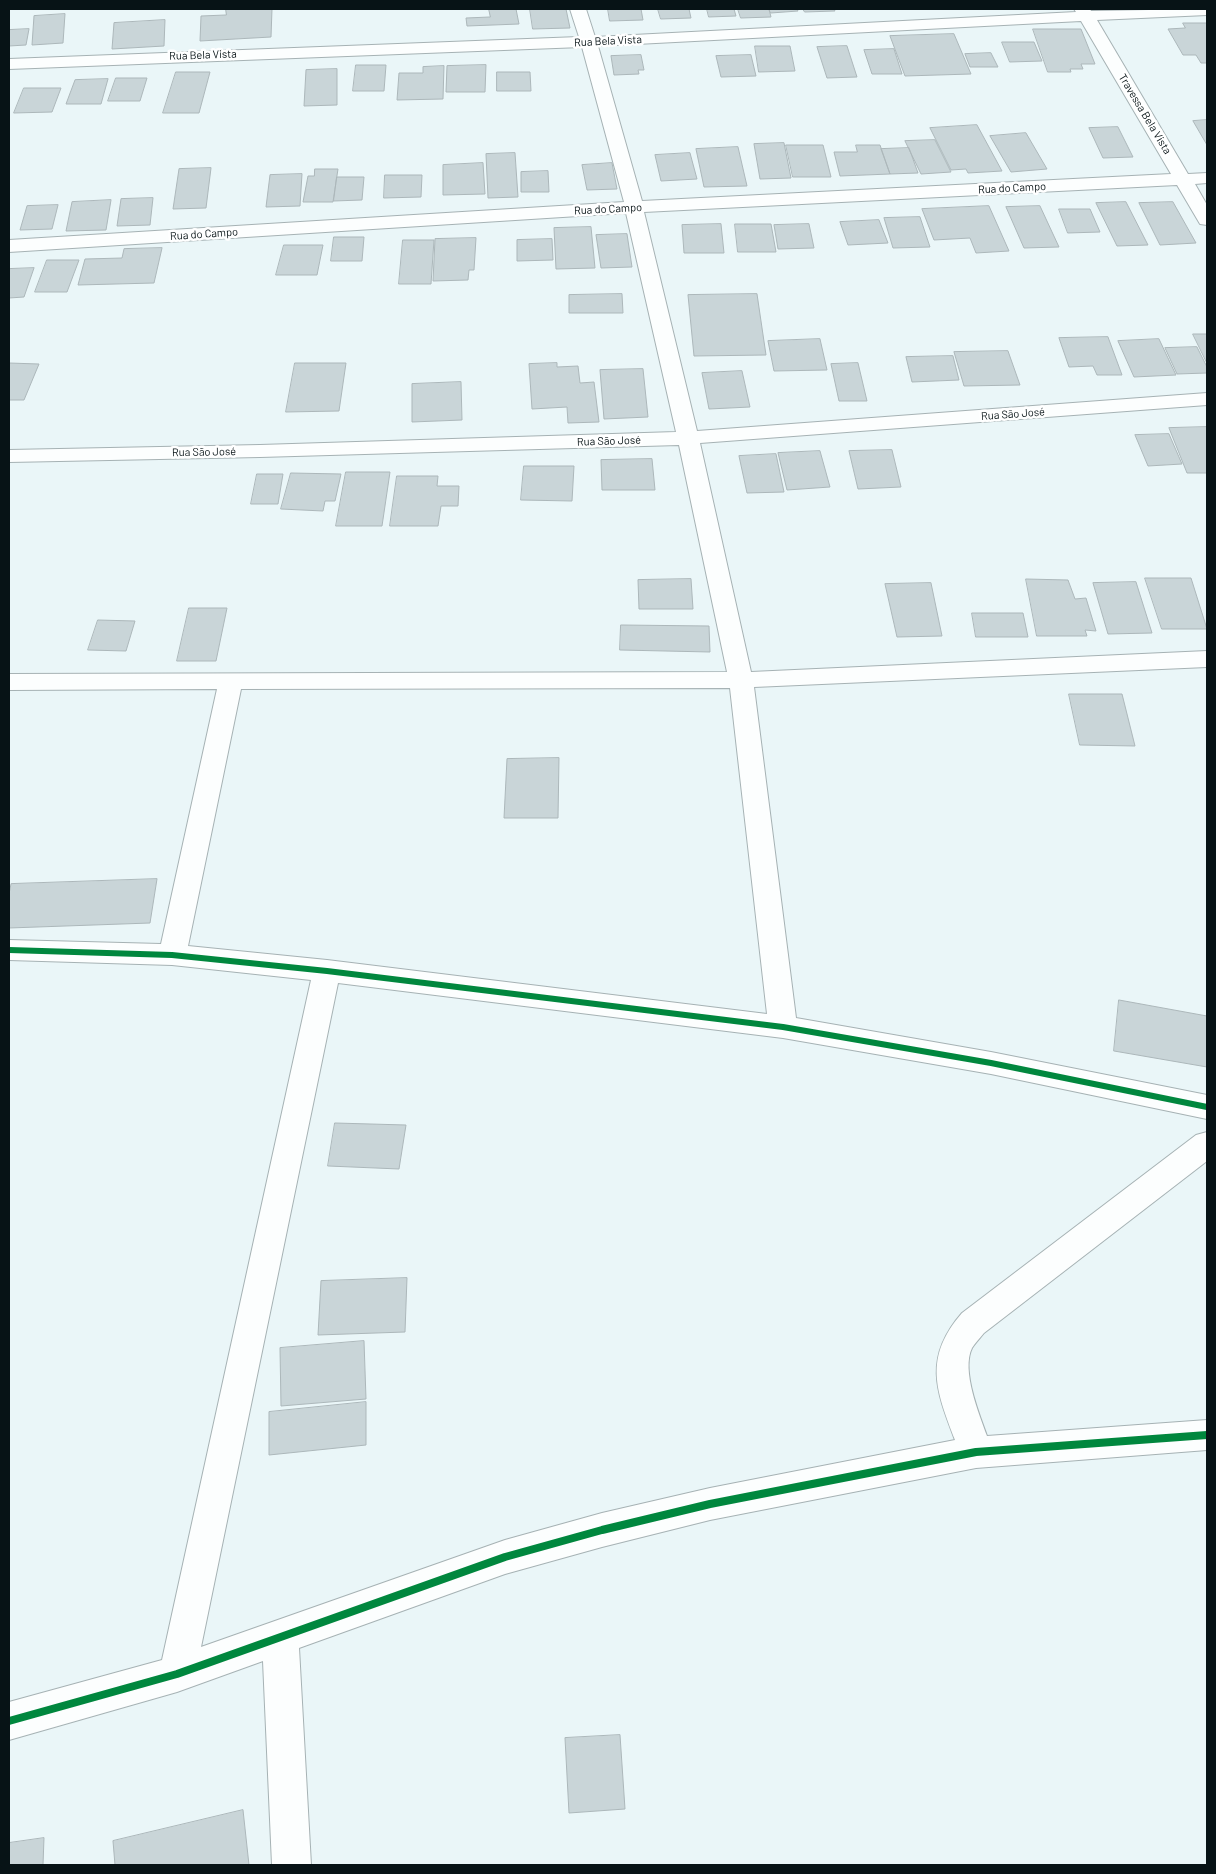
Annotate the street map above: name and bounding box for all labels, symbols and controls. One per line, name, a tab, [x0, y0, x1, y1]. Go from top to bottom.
street label: Rua Bela Vista	[574, 33, 642, 49]
street label: Rua Bela Vista	[169, 47, 237, 63]
street label: Travessa Bela Vista	[1116, 71, 1174, 157]
street label: Rua do Campo	[978, 180, 1046, 196]
street label: Rua do Campo	[574, 201, 642, 217]
street label: Rua do Campo	[170, 225, 238, 243]
street label: Rua São José	[981, 405, 1045, 423]
street label: Rua São José	[577, 433, 641, 449]
street label: Rua São José	[172, 445, 236, 459]

